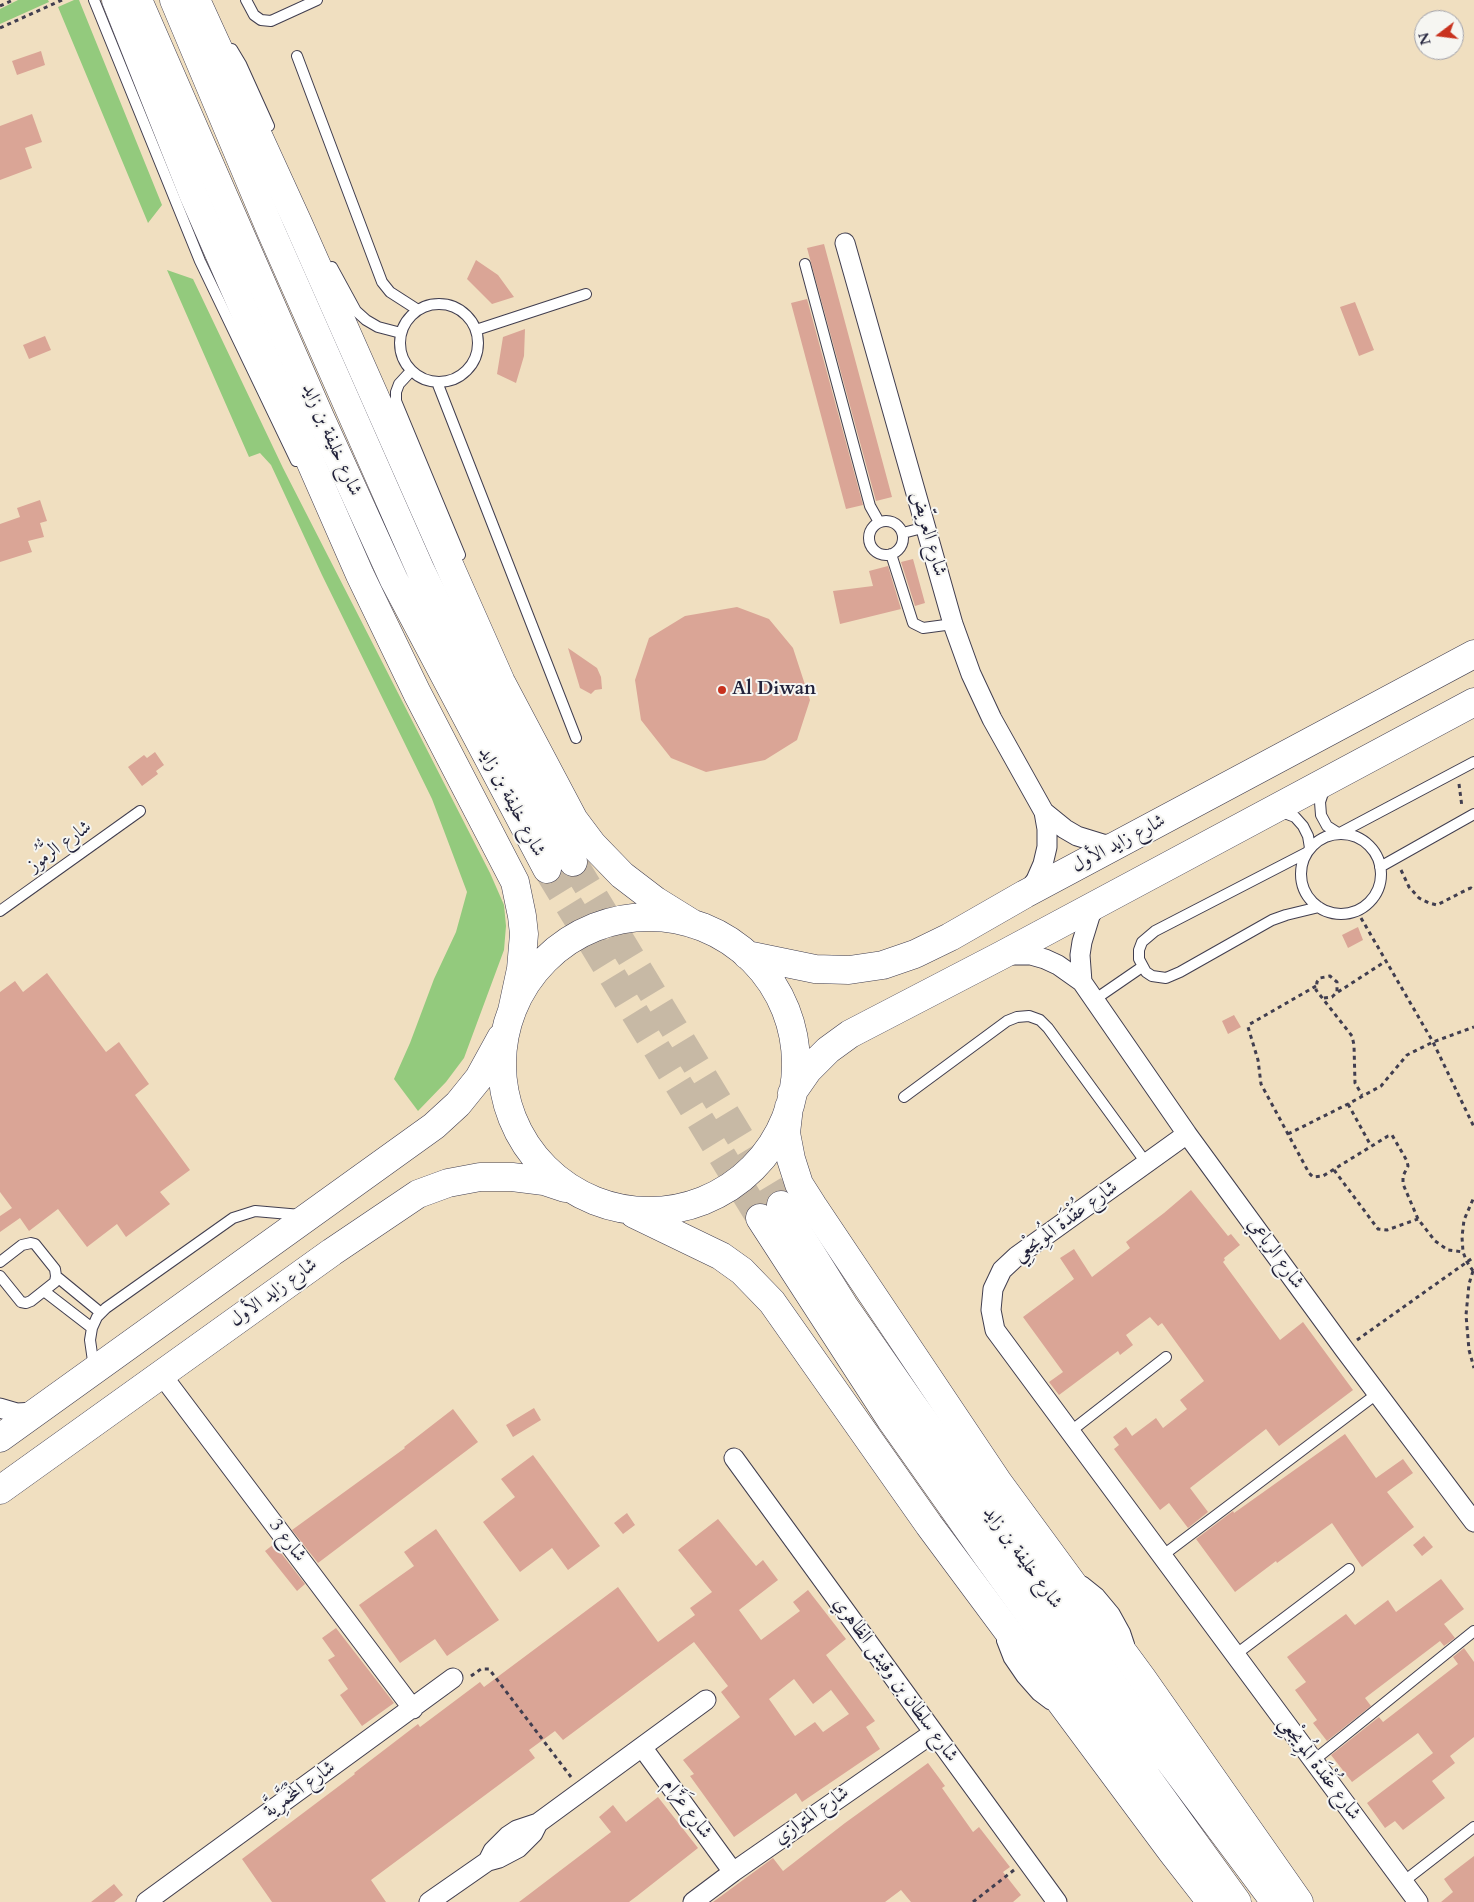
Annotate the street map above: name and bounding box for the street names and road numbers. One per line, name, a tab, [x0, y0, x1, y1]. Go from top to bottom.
street label: شارع خليفة بن زايد	[296, 380, 366, 500]
street label: شارع العريّض	[905, 489, 951, 579]
street label: شارع خليفة بن زايد	[473, 743, 549, 861]
street label: شارع زايد الأول	[1068, 810, 1170, 878]
street label: شارع الرُّمُوز	[24, 816, 96, 878]
street label: شارع عُقْدَة المُوِيجْعِي	[1009, 1177, 1123, 1267]
street label: شارع الرباعي	[1242, 1214, 1308, 1294]
street label: شارع زايد الأول	[226, 1254, 322, 1332]
street label: شارع خليفة بن زايد	[977, 1502, 1067, 1614]
street label: شارع 3	[264, 1515, 310, 1567]
street label: شارع سلطان بن وقيش الظاهري	[828, 1593, 962, 1767]
street label: شارع عُقْدَة المُوِيجْعِي	[1273, 1713, 1365, 1825]
street label: شارع المْخَمَّرِيَّة	[260, 1756, 340, 1824]
street label: شارع عَزَّام	[658, 1774, 716, 1844]
street label: شارع المتوازي	[770, 1782, 854, 1850]

